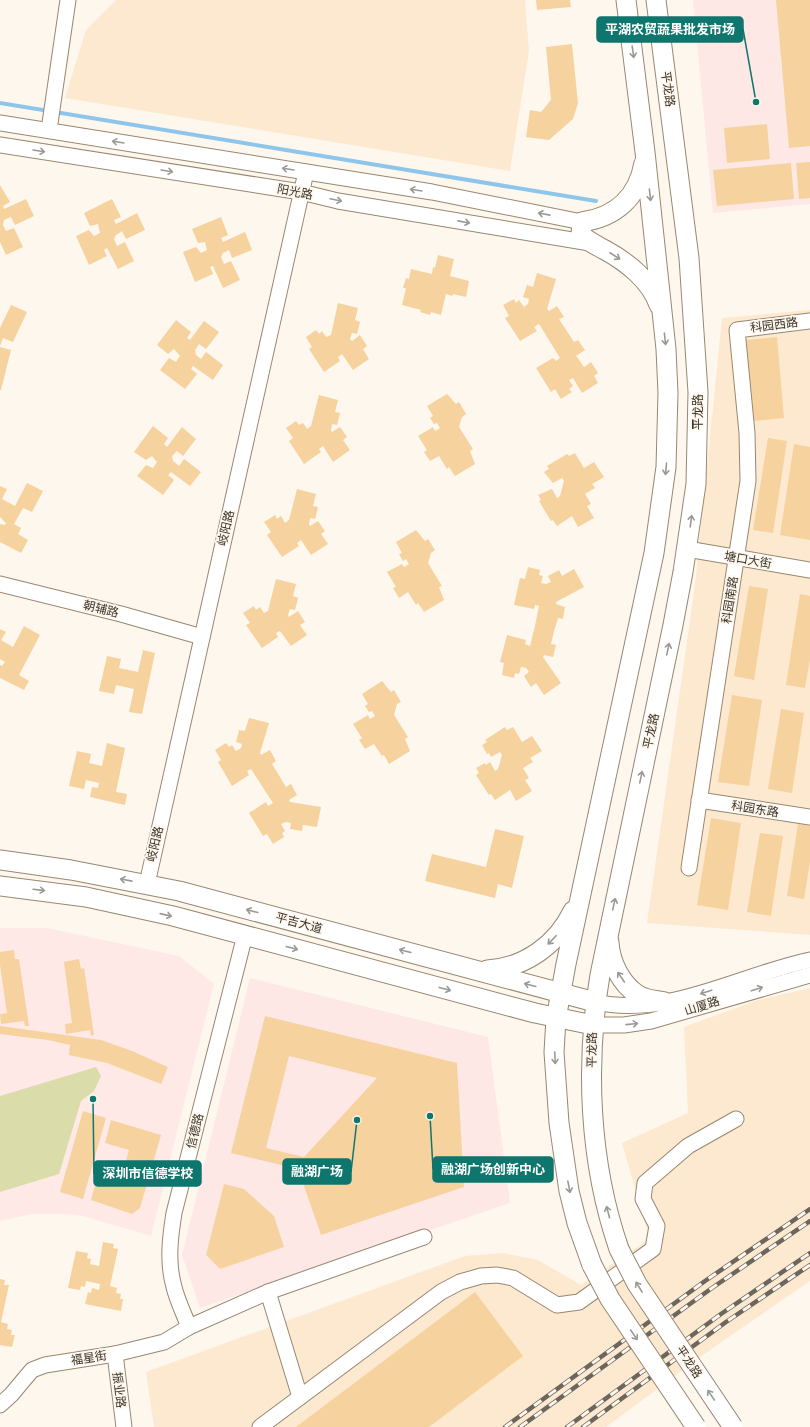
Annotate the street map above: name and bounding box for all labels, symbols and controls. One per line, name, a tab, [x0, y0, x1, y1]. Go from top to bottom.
callout: 平湖农贸蔬果批发市场	[597, 17, 743, 42]
text: 平湖农贸蔬果批发市场	[605, 21, 735, 37]
one-way arrow	[629, 46, 637, 59]
street label: 平龙路	[659, 70, 678, 108]
one-way arrow	[112, 137, 125, 145]
one-way arrow	[32, 147, 45, 155]
one-way arrow	[282, 165, 295, 173]
one-way arrow	[160, 167, 173, 175]
street label: 阳光路	[276, 181, 314, 202]
one-way arrow	[410, 186, 423, 194]
one-way arrow	[646, 189, 654, 202]
one-way arrow	[330, 197, 343, 205]
one-way arrow	[538, 210, 551, 218]
one-way arrow	[458, 219, 471, 227]
one-way arrow	[609, 252, 620, 260]
street label: 科园西路	[749, 314, 799, 335]
one-way arrow	[661, 332, 668, 345]
street label: 平龙路	[690, 394, 705, 430]
one-way arrow	[662, 462, 669, 475]
street label: 岐阳路	[214, 509, 237, 547]
one-way arrow	[687, 515, 695, 528]
street label: 塘口大街	[723, 548, 773, 571]
street label: 科园南路	[718, 575, 741, 625]
street label: 朝辅路	[82, 597, 120, 620]
one-way arrow	[664, 643, 672, 656]
street label: 平龙路	[639, 712, 662, 750]
one-way arrow	[638, 770, 646, 783]
street label: 科园东路	[730, 797, 780, 820]
street label: 岐阳路	[143, 825, 166, 863]
one-way arrow	[120, 875, 133, 883]
one-way arrow	[32, 886, 45, 894]
one-way arrow	[611, 898, 619, 911]
one-way arrow	[246, 906, 259, 914]
street label: 平吉大道	[274, 909, 324, 936]
one-way arrow	[160, 911, 173, 919]
one-way arrow	[547, 935, 557, 945]
one-way arrow	[285, 945, 298, 952]
one-way arrow	[398, 947, 411, 955]
one-way arrow	[617, 972, 625, 983]
one-way arrow	[524, 981, 537, 988]
one-way arrow	[750, 985, 763, 992]
one-way arrow	[438, 986, 451, 993]
one-way arrow	[700, 988, 712, 996]
street label: 山厦路	[682, 993, 721, 1018]
one-way arrow	[625, 1021, 638, 1028]
street label: 平龙路	[584, 1032, 599, 1068]
one-way arrow	[551, 1051, 558, 1064]
street label: 信德路	[183, 1112, 206, 1150]
callout: 融湖广场创新中心	[433, 1157, 553, 1182]
callout: 融湖广场	[283, 1159, 351, 1184]
callout: 深圳市信德学校	[94, 1161, 201, 1186]
text: 融湖广场创新中心	[441, 1161, 545, 1177]
text: 融湖广场	[291, 1163, 343, 1179]
text: 深圳市信德学校	[102, 1165, 194, 1181]
one-way arrow	[565, 1180, 573, 1193]
one-way arrow	[604, 1206, 611, 1219]
one-way arrow	[634, 1281, 642, 1293]
one-way arrow	[630, 1329, 638, 1340]
street label: 平龙路	[673, 1343, 706, 1381]
street label: 福星街	[70, 1347, 108, 1368]
street label: 振业路	[110, 1371, 129, 1409]
one-way arrow	[707, 1389, 715, 1400]

